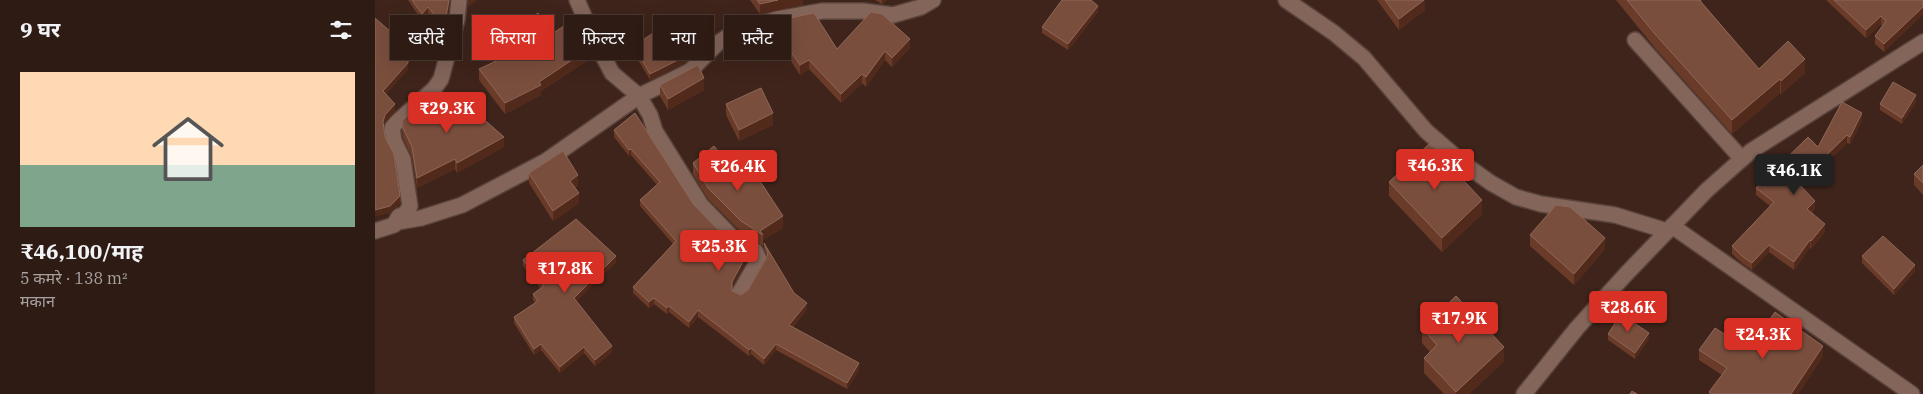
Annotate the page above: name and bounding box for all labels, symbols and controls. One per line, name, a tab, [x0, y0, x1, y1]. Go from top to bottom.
text: 9 घर	[20, 15, 60, 43]
chip: खरीदें	[390, 15, 462, 60]
chip: किराया	[472, 15, 554, 60]
chip: फ़िल्टर	[564, 15, 643, 60]
chip: नया	[653, 15, 714, 60]
chip: फ़्लैट	[724, 15, 791, 60]
icon: filters	[327, 16, 355, 44]
pin: ₹29.3K	[406, 92, 488, 134]
text: ₹29.3K	[419, 98, 475, 118]
icon: home	[143, 104, 233, 194]
pin: ₹46.3K	[1394, 148, 1476, 191]
pin: ₹26.4K	[697, 150, 779, 192]
pin: ₹46.1K	[1753, 154, 1835, 196]
text: ₹46.3K	[1407, 155, 1463, 175]
text: ₹26.4K	[710, 156, 766, 176]
text: ₹46.1K	[1766, 160, 1822, 180]
pin: ₹25.3K	[678, 230, 760, 272]
text: ₹25.3K	[691, 236, 747, 256]
text: ₹46,100/माह	[20, 237, 143, 265]
pin: ₹17.8K	[524, 252, 606, 294]
text: ₹17.8K	[537, 258, 593, 278]
text: 5 कमरे · 138 m²	[20, 268, 128, 288]
pin: ₹28.6K	[1587, 290, 1669, 333]
text: मकान	[20, 291, 55, 311]
text: ₹28.6K	[1600, 297, 1656, 317]
pin: ₹17.9K	[1418, 302, 1500, 344]
text: ₹17.9K	[1431, 308, 1487, 328]
pin: ₹24.3K	[1722, 318, 1804, 360]
text: ₹24.3K	[1735, 324, 1791, 344]

